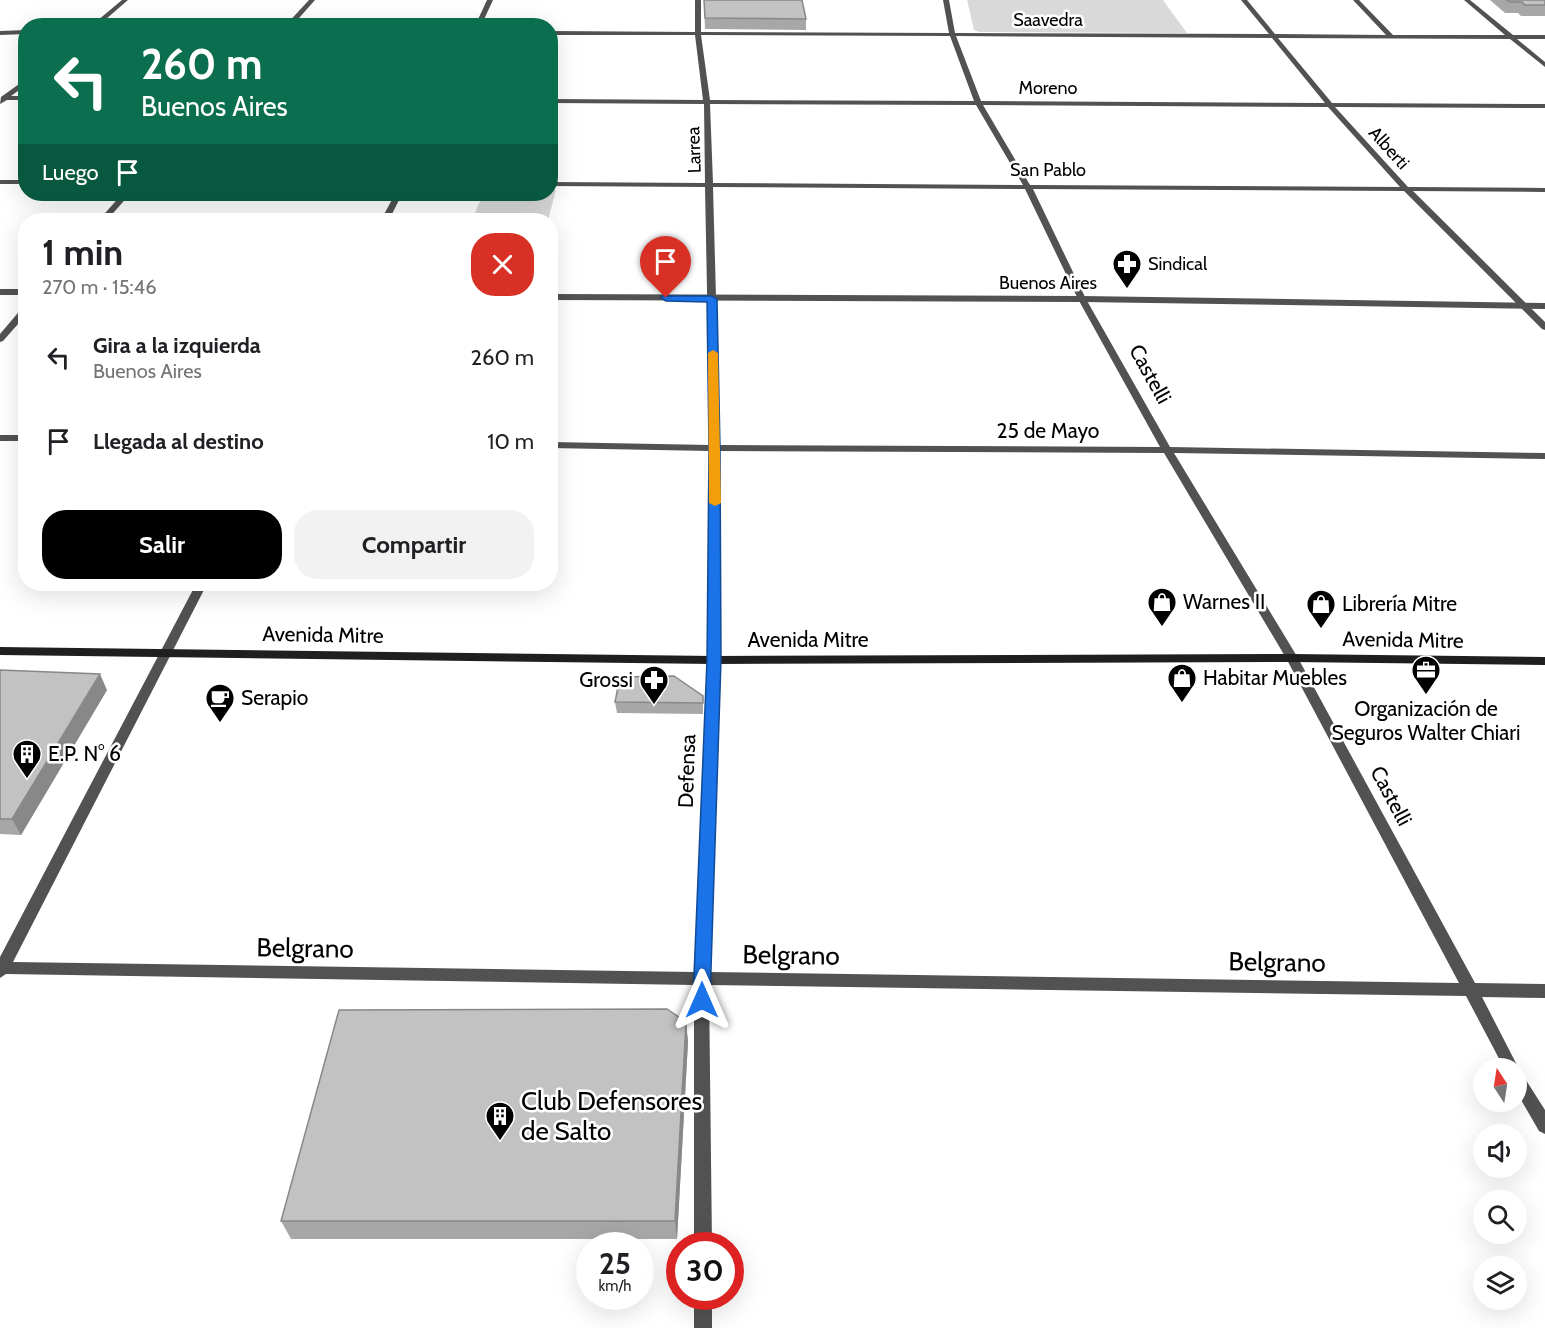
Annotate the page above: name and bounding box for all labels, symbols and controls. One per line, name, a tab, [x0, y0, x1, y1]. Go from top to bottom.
street label: Saavedra	[1013, 9, 1083, 31]
text: 260 m	[141, 38, 262, 90]
icon: left	[42, 42, 120, 120]
street label: Moreno	[1019, 77, 1078, 99]
text: Buenos Aires	[141, 90, 288, 123]
street label: Alberti	[1364, 122, 1414, 174]
street label: Larrea	[682, 126, 706, 174]
icon: arrive	[111, 156, 144, 189]
text: Luego	[42, 159, 99, 186]
street label: San Pablo	[1010, 159, 1086, 181]
text: 1 min	[42, 230, 123, 274]
button: close	[471, 233, 534, 296]
pin	[640, 236, 691, 298]
icon: arrive	[649, 245, 682, 278]
pharmacy icon: Sindical	[1111, 248, 1143, 290]
place label: Sindical	[1148, 253, 1208, 275]
street label: Buenos Aires	[999, 272, 1097, 294]
text: 270 m · 15:46	[42, 275, 157, 299]
text: Gira a la izquierda	[93, 332, 261, 359]
street label: Castelli	[1124, 340, 1177, 408]
icon: left	[42, 341, 75, 374]
text: 260 m	[470, 344, 534, 371]
text: Buenos Aires	[93, 359, 202, 383]
street label: 25 de Mayo	[997, 418, 1099, 443]
icon: arrive	[42, 425, 75, 458]
text: Llegada al destino	[93, 428, 264, 455]
text: 10 m	[487, 428, 534, 455]
button: Salir	[42, 510, 282, 579]
button: Compartir	[294, 510, 534, 579]
shop icon: Warnes II	[1146, 586, 1178, 628]
shop icon: Librería Mitre	[1305, 588, 1337, 630]
place label: Warnes II	[1183, 589, 1265, 614]
place label: Librería Mitre	[1342, 591, 1457, 616]
street label: Avenida Mitre	[262, 621, 384, 648]
street label: Avenida Mitre	[1342, 626, 1464, 653]
street label: Avenida Mitre	[747, 627, 869, 652]
office icon: Organización de Seguros Walter Chiari	[1410, 654, 1442, 696]
shop icon: Habitar Muebles	[1166, 662, 1198, 704]
pharmacy icon: Grossi	[638, 664, 670, 706]
place label: Habitar Muebles	[1203, 665, 1347, 690]
place label: Grossi	[579, 667, 633, 692]
cafe icon: Serapio	[204, 682, 236, 724]
place label: Serapio	[241, 685, 308, 710]
place label: Organización de Seguros Walter Chiari	[1332, 696, 1520, 745]
street label: Defensa	[673, 734, 700, 808]
building icon: E.P. N° 6	[11, 738, 43, 780]
place label: E.P. N° 6	[48, 741, 121, 766]
street label: Castelli	[1365, 762, 1417, 830]
street label: Belgrano	[256, 931, 354, 965]
street label: Belgrano	[742, 938, 840, 972]
street label: Belgrano	[1228, 945, 1326, 979]
position arrow	[670, 968, 734, 1032]
north arrow	[1473, 1058, 1527, 1112]
map controls	[1473, 1058, 1527, 1310]
place label: Club Defensores de Salto	[521, 1085, 703, 1147]
building icon: Club Defensores de Salto	[484, 1100, 516, 1142]
button: sound	[1473, 1124, 1527, 1178]
button: search	[1473, 1190, 1527, 1244]
speed limit sign: 30	[666, 1232, 744, 1310]
text: 25	[599, 1245, 631, 1282]
button: layers	[1473, 1256, 1527, 1310]
text: km/h	[599, 1277, 631, 1295]

